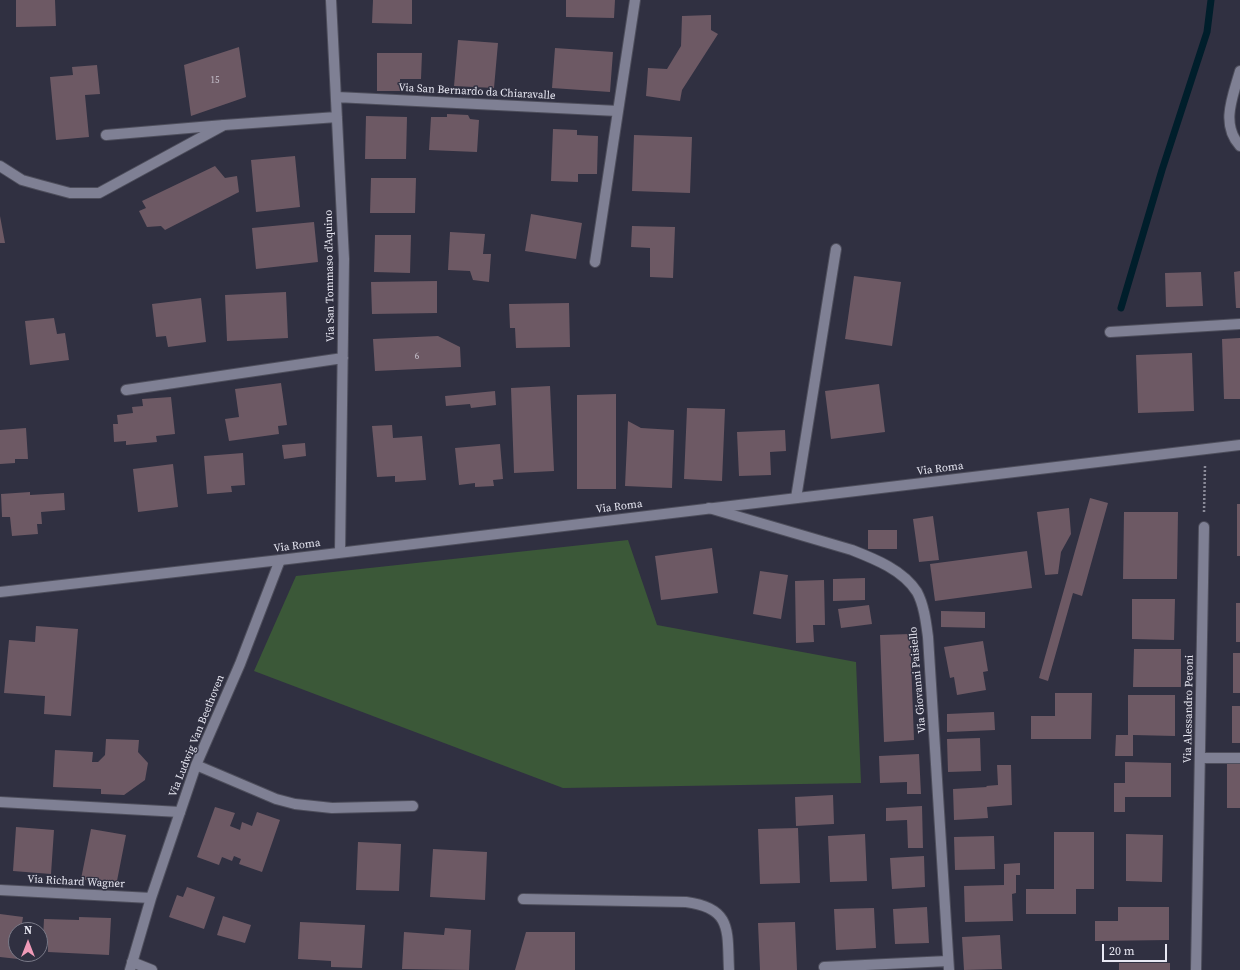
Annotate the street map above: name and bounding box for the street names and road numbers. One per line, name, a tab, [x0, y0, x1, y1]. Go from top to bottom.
street label: Via San Bernardo da Chiaravalle	[398, 81, 556, 103]
street label: Via San Tommaso d'Aquino	[322, 210, 338, 342]
street label: Via Roma	[916, 460, 964, 478]
street label: Via Roma	[595, 498, 643, 516]
street label: Via Roma	[273, 537, 321, 555]
street label: Via Giovanni Paisiello	[907, 626, 929, 734]
street label: Via Alessandro Peroni	[1181, 655, 1197, 763]
street label: Via Ludwig Van Beethoven	[166, 673, 228, 799]
street label: Via Richard Wagner	[27, 873, 125, 891]

